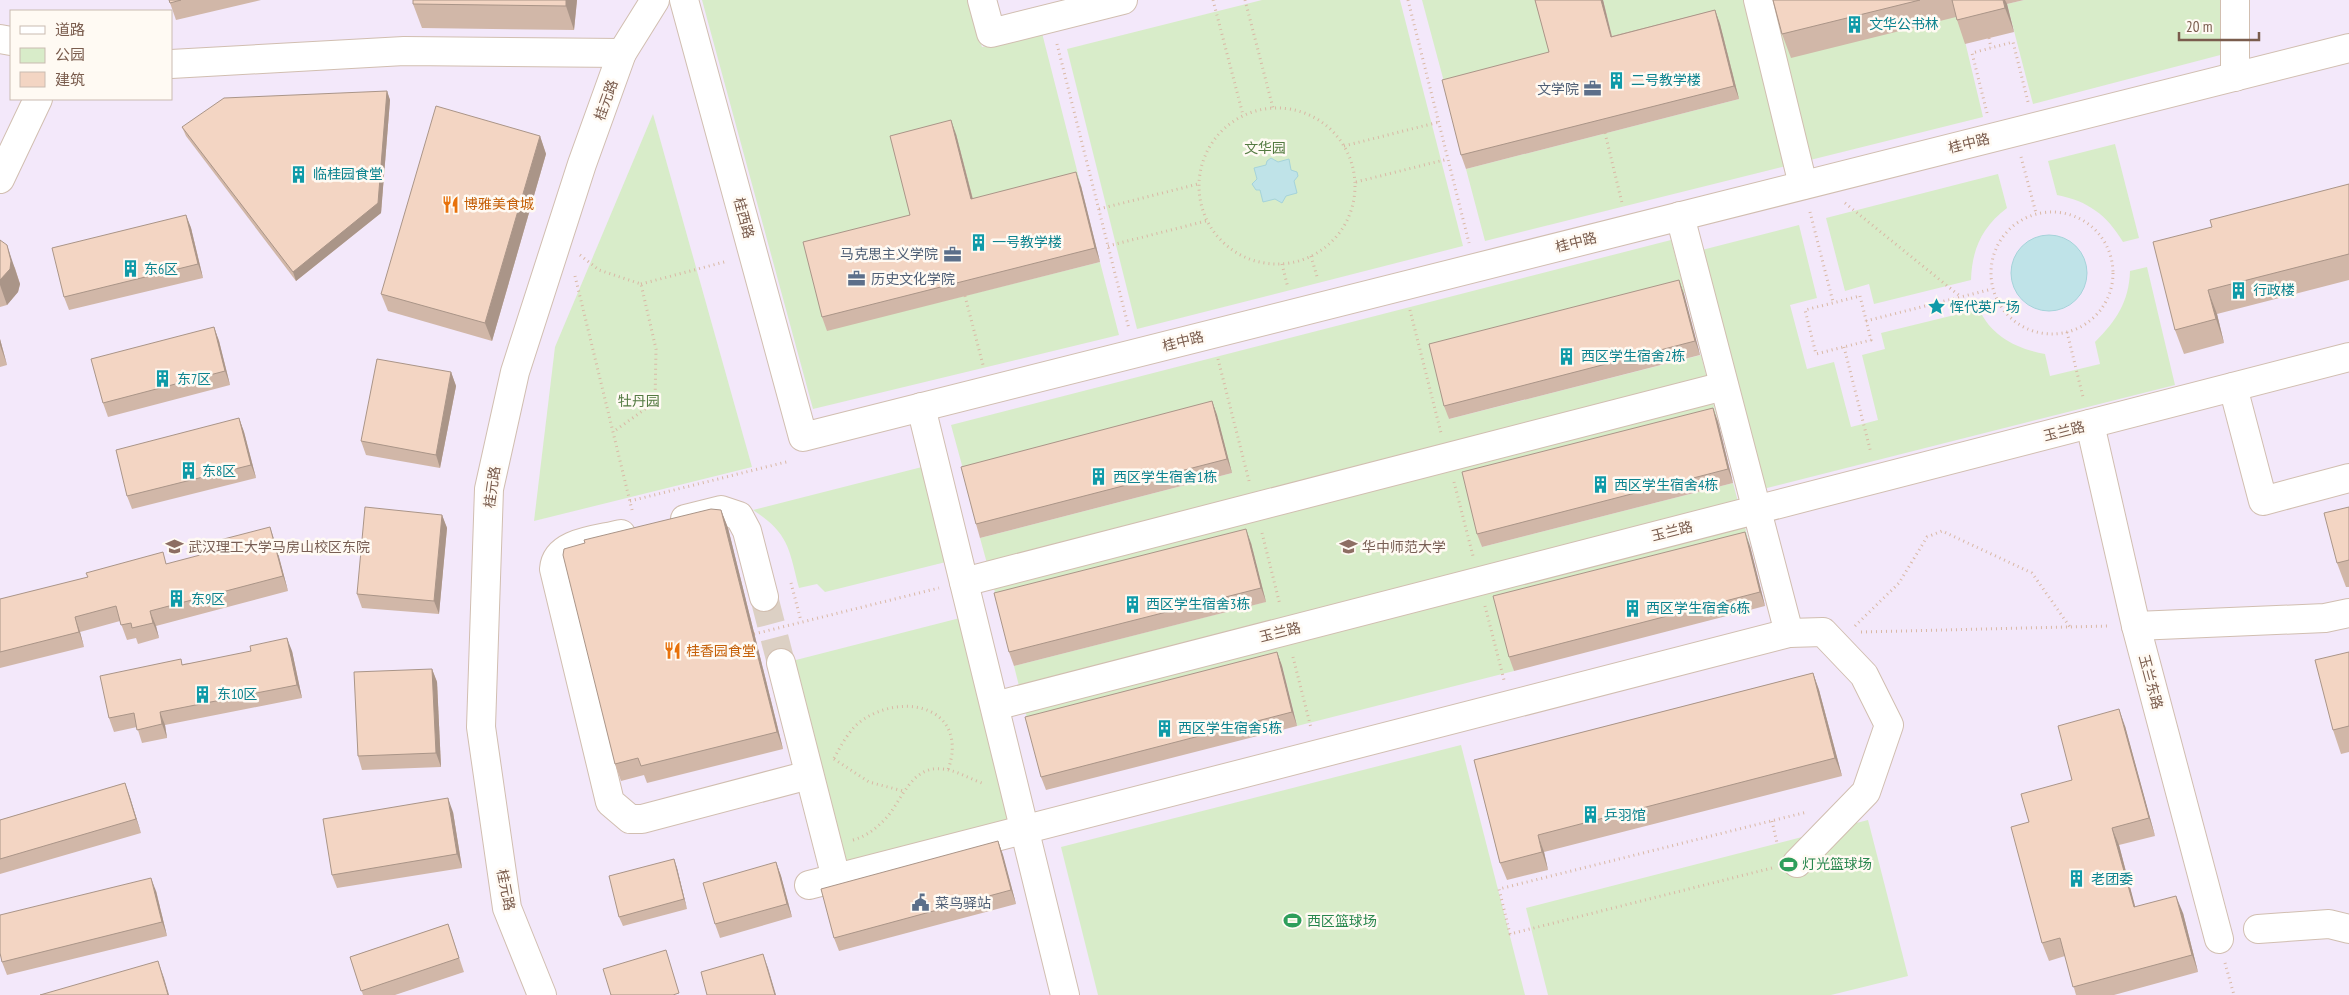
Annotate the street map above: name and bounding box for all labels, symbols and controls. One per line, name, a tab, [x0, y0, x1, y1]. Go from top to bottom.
legend	[10, 10, 172, 100]
scale bar	[2179, 10, 2259, 42]
building icon: 文华公书林	[1845, 14, 1865, 34]
place label: 文华公书林	[1869, 15, 1939, 33]
text: 20 m	[2186, 17, 2212, 36]
text: 道路	[55, 20, 85, 39]
text: 公园	[55, 45, 85, 64]
text: 建筑	[55, 70, 85, 89]
building icon: 二号教学楼	[1607, 70, 1627, 90]
place label: 二号教学楼	[1631, 71, 1701, 89]
street label: 桂元路	[590, 77, 622, 123]
office icon: 文学院	[1583, 79, 1603, 99]
place label: 文学院	[1537, 80, 1579, 98]
street label: 桂中路	[1946, 129, 1992, 157]
park label: 文华园	[1244, 139, 1286, 157]
building icon: 临桂园食堂	[289, 164, 309, 184]
place label: 临桂园食堂	[313, 165, 383, 183]
restaurant icon: 博雅美食城	[440, 194, 460, 214]
place label: 博雅美食城	[464, 195, 534, 213]
street label: 桂西路	[730, 195, 758, 241]
street label: 桂中路	[1553, 228, 1599, 256]
building icon: 一号教学楼	[968, 232, 988, 252]
place label: 一号教学楼	[992, 233, 1062, 251]
office icon: 马克思主义学院	[942, 244, 962, 264]
place label: 马克思主义学院	[840, 245, 938, 263]
building icon: 东6区	[120, 259, 140, 279]
place label: 东6区	[144, 260, 178, 278]
office icon: 历史文化学院	[847, 269, 867, 289]
place label: 历史文化学院	[871, 270, 955, 288]
building icon: 行政楼	[2229, 280, 2249, 300]
place label: 行政楼	[2253, 281, 2295, 299]
place icon: 恽代英广场	[1926, 297, 1946, 317]
place label: 恽代英广场	[1950, 298, 2020, 316]
street label: 桂中路	[1160, 327, 1206, 355]
building icon: 西区学生宿舍2栋	[1557, 346, 1577, 366]
place label: 西区学生宿舍2栋	[1581, 347, 1685, 365]
building icon: 东7区	[153, 369, 173, 389]
place label: 东7区	[177, 370, 211, 388]
park label: 牡丹园	[618, 392, 660, 410]
street label: 玉兰路	[2041, 417, 2087, 445]
building icon: 东8区	[178, 461, 198, 481]
place label: 东8区	[202, 462, 236, 480]
street label: 桂元路	[480, 465, 504, 509]
building icon: 西区学生宿舍1栋	[1089, 467, 1109, 487]
place label: 西区学生宿舍1栋	[1113, 468, 1217, 486]
building icon: 西区学生宿舍4栋	[1590, 475, 1610, 495]
place label: 西区学生宿舍4栋	[1614, 476, 1718, 494]
street label: 玉兰路	[1649, 517, 1695, 545]
school or university icon: 武汉理工大学马房山校区东院	[164, 537, 184, 557]
school or university icon: 华中师范大学	[1338, 537, 1358, 557]
place label: 武汉理工大学马房山校区东院	[188, 538, 370, 556]
place label: 华中师范大学	[1362, 538, 1446, 556]
building icon: 东9区	[167, 589, 187, 609]
place label: 东9区	[191, 590, 225, 608]
building icon: 西区学生宿舍3栋	[1122, 594, 1142, 614]
place label: 西区学生宿舍3栋	[1146, 595, 1250, 613]
building icon: 西区学生宿舍6栋	[1622, 598, 1642, 618]
place label: 西区学生宿舍6栋	[1646, 599, 1750, 617]
street label: 玉兰路	[1257, 618, 1303, 646]
restaurant icon: 桂香园食堂	[662, 641, 682, 661]
place label: 桂香园食堂	[686, 642, 756, 660]
street label: 玉兰东路	[2135, 653, 2167, 711]
building icon: 东10区	[193, 684, 213, 704]
place label: 东10区	[217, 685, 258, 703]
building icon: 西区学生宿舍5栋	[1154, 718, 1174, 738]
place label: 西区学生宿舍5栋	[1178, 719, 1282, 737]
building icon: 乒羽馆	[1580, 805, 1600, 825]
place label: 乒羽馆	[1604, 806, 1646, 824]
sports icon: 灯光篮球场	[1778, 854, 1798, 874]
place label: 灯光篮球场	[1802, 855, 1872, 873]
street label: 桂元路	[493, 868, 519, 912]
building icon: 老团委	[2067, 869, 2087, 889]
place label: 老团委	[2091, 870, 2133, 888]
public building icon: 菜鸟驿站	[911, 893, 931, 913]
place label: 菜鸟驿站	[935, 894, 991, 912]
sports icon: 西区篮球场	[1283, 911, 1303, 931]
place label: 西区篮球场	[1307, 912, 1377, 930]

